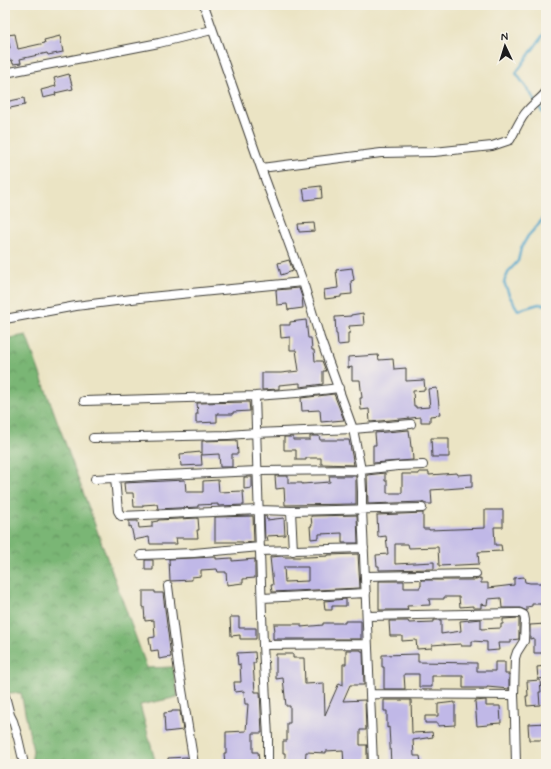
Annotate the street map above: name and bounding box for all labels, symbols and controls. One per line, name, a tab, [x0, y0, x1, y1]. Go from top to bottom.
north arrow	[485, 26, 525, 66]
text: N	[500, 30, 509, 44]

